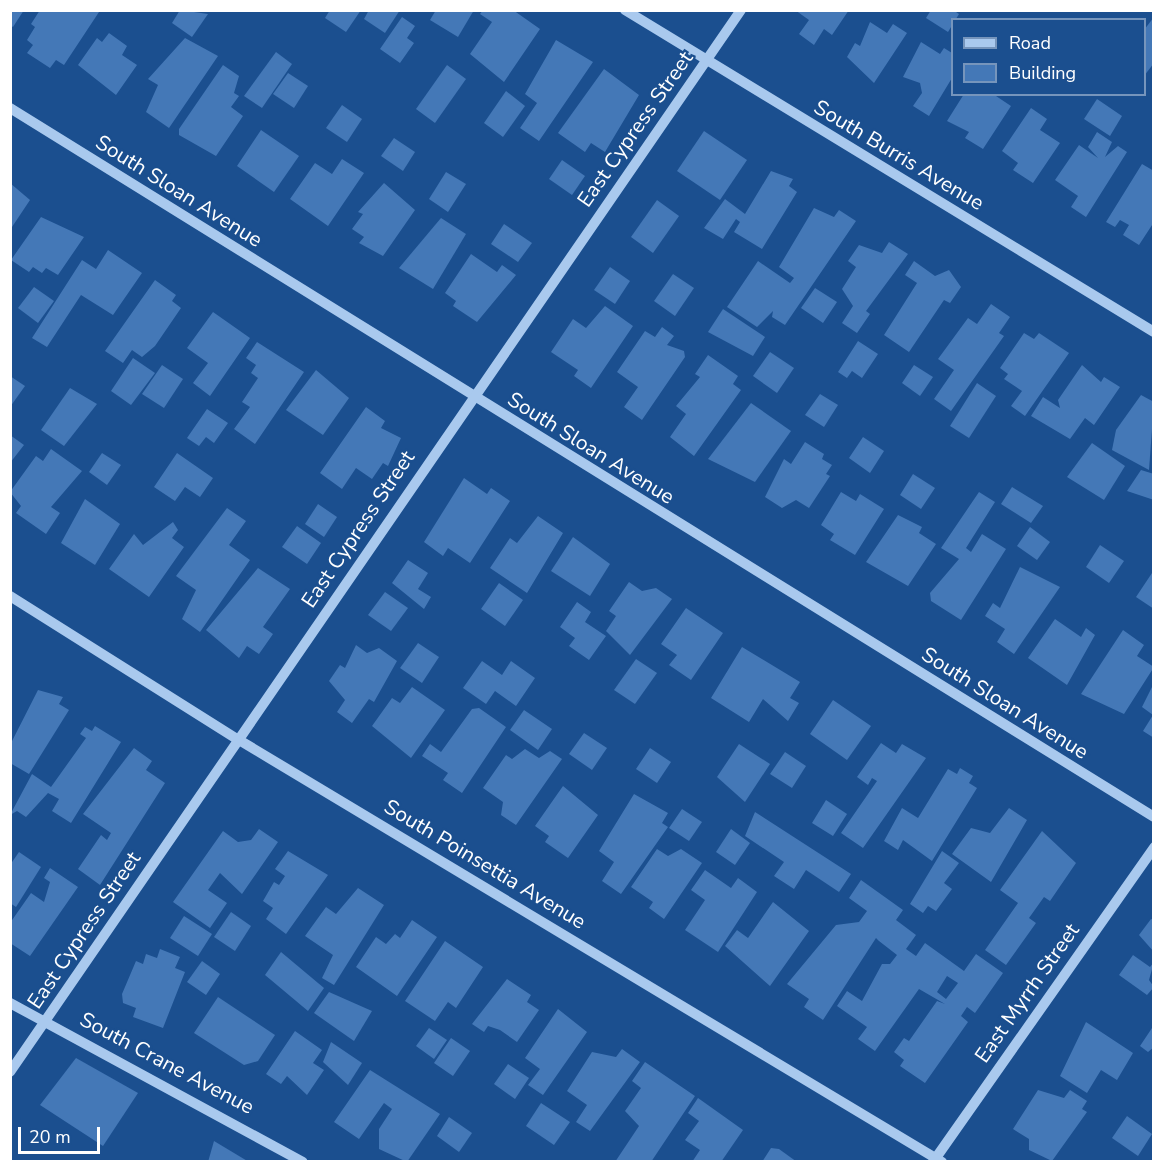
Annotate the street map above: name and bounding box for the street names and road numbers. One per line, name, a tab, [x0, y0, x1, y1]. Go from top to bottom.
street label: East Cypress Street	[572, 46, 698, 212]
street label: South Burris Avenue	[809, 94, 989, 216]
street label: South Sloan Avenue	[91, 130, 267, 252]
street label: South Sloan Avenue	[503, 387, 679, 509]
street label: East Cypress Street	[296, 446, 420, 612]
street label: South Sloan Avenue	[917, 642, 1093, 764]
street label: South Poinsettia Avenue	[380, 794, 590, 934]
street label: East Cypress Street	[22, 847, 146, 1013]
street label: East Myrrh Street	[970, 918, 1084, 1068]
street label: South Crane Avenue	[76, 1006, 258, 1120]

